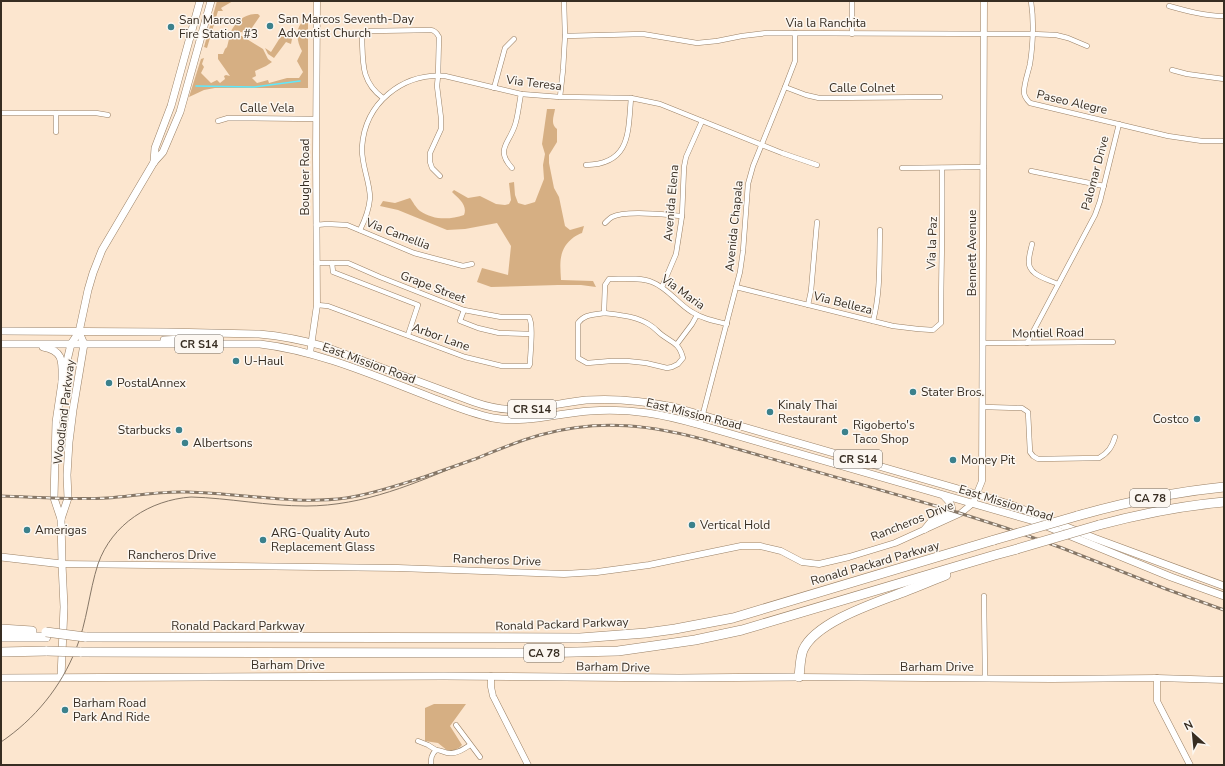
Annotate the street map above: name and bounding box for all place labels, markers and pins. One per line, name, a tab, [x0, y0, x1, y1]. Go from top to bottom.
place label: San Marcos Seventh-Day Adventist Church	[278, 11, 415, 41]
place label: San Marcos Fire Station #3	[179, 12, 258, 42]
marker: San Marcos Seventh-Day Adventist Church	[265, 21, 275, 31]
marker: San Marcos Fire Station #3	[166, 22, 176, 32]
place label: U-Haul	[244, 353, 284, 369]
marker: U-Haul	[231, 356, 241, 366]
place label: PostalAnnex	[117, 375, 187, 391]
marker: PostalAnnex	[104, 378, 114, 388]
place label: Stater Bros.	[921, 384, 984, 400]
marker: Stater Bros.	[908, 387, 918, 397]
place label: Kinaly Thai Restaurant	[778, 397, 838, 427]
marker: Kinaly Thai Restaurant	[765, 407, 775, 417]
place label: Costco	[1153, 411, 1189, 427]
marker: Costco	[1192, 414, 1202, 424]
place label: Rigoberto's Taco Shop	[853, 417, 915, 447]
place label: Starbucks	[118, 422, 171, 438]
marker: Starbucks	[174, 425, 184, 435]
marker: Rigoberto's Taco Shop	[840, 427, 850, 437]
place label: Albertsons	[193, 435, 253, 451]
marker: Albertsons	[180, 438, 190, 448]
place label: Money Pit	[961, 452, 1016, 468]
marker: Money Pit	[948, 455, 958, 465]
place label: Vertical Hold	[699, 517, 770, 533]
marker: Vertical Hold	[687, 520, 697, 530]
place label: Amerigas	[35, 522, 87, 538]
marker: Amerigas	[22, 525, 32, 535]
place label: ARG-Quality Auto Replacement Glass	[271, 525, 375, 555]
marker: ARG-Quality Auto Replacement Glass	[258, 535, 268, 545]
place label: Barham Road Park And Ride	[73, 695, 150, 725]
marker: Barham Road Park And Ride	[60, 705, 70, 715]

